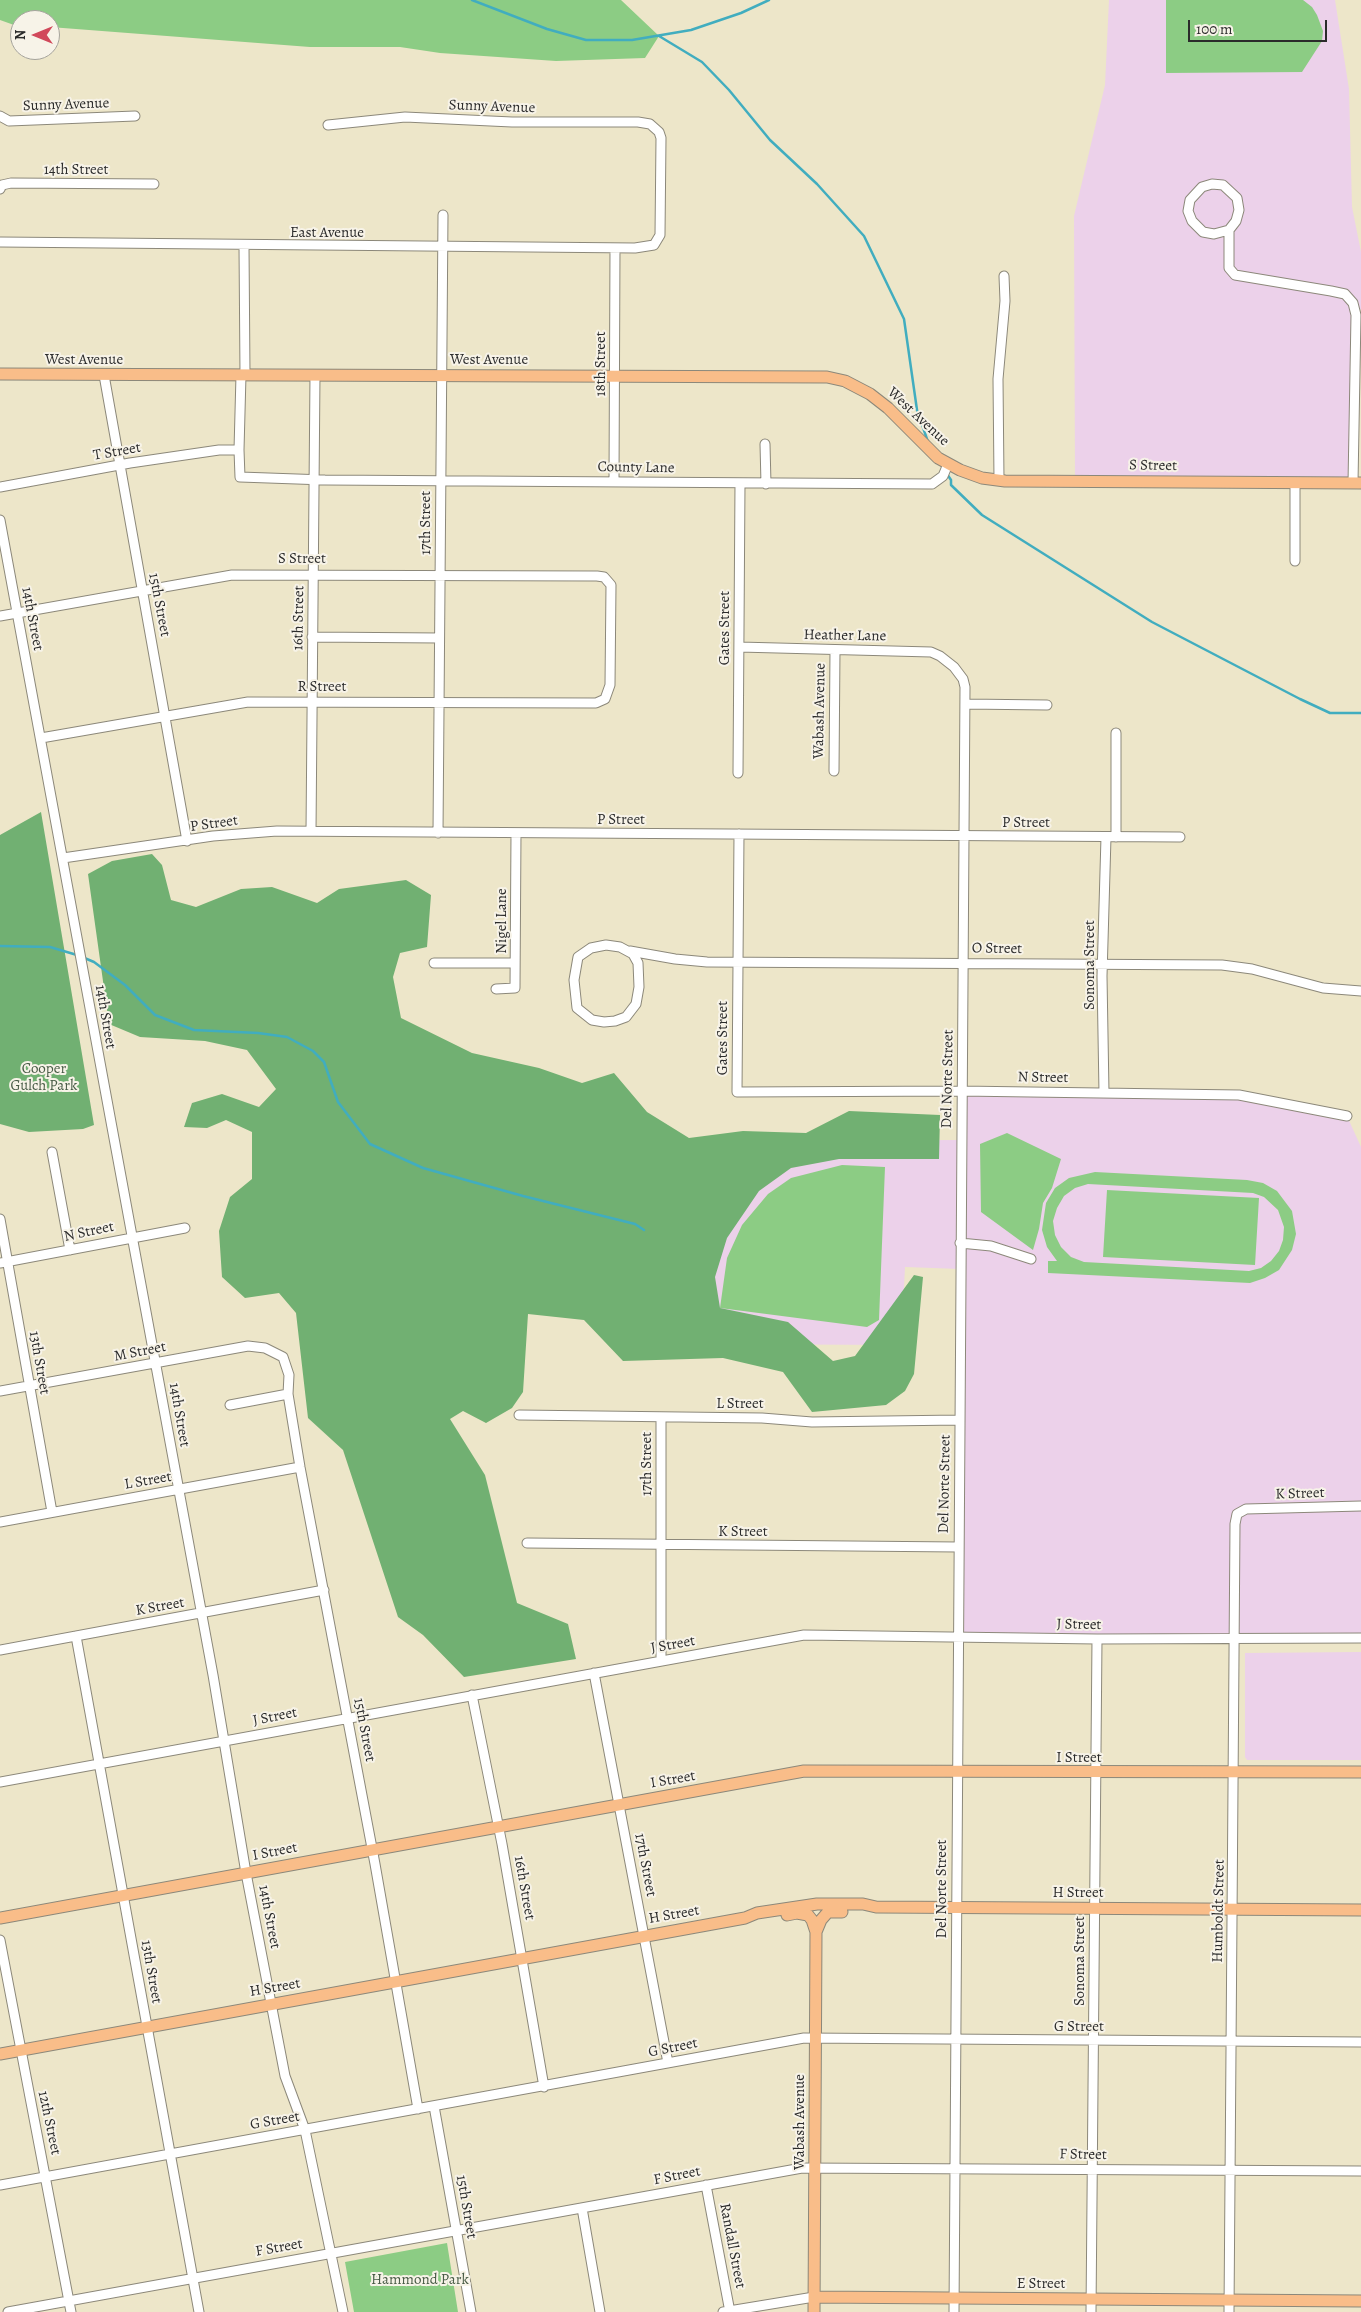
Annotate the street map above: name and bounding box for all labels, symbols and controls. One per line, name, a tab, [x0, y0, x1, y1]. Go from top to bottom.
north arrow	[10, 10, 60, 60]
scale bar	[1191, 10, 1330, 42]
text: 100 m	[1196, 19, 1233, 39]
text: N	[11, 30, 30, 40]
street label: Sunny Avenue	[22, 94, 110, 116]
street label: Sunny Avenue	[448, 96, 536, 118]
street label: 14th Street	[44, 161, 108, 179]
street label: East Avenue	[290, 224, 364, 242]
street label: 18th Street	[592, 331, 610, 397]
street label: West Avenue	[45, 351, 123, 369]
street label: West Avenue	[450, 351, 528, 369]
street label: West Avenue	[883, 384, 953, 450]
street label: T Street	[92, 439, 142, 465]
street label: S Street	[1129, 457, 1177, 475]
street label: County Lane	[597, 458, 675, 478]
street label: 17th Street	[417, 491, 435, 555]
street label: S Street	[278, 550, 326, 568]
street label: 15th Street	[144, 572, 174, 638]
street label: 16th Street	[289, 585, 309, 651]
street label: 14th Street	[17, 586, 47, 652]
street label: Gates Street	[716, 591, 734, 665]
street label: Heather Lane	[804, 626, 886, 646]
street label: Wabash Avenue	[810, 663, 830, 759]
street label: R Street	[297, 678, 347, 696]
street label: P Street	[597, 811, 645, 829]
street label: P Street	[189, 812, 239, 836]
street label: P Street	[1002, 814, 1050, 832]
street label: Nigel Lane	[493, 888, 511, 954]
street label: Sonoma Street	[1081, 920, 1099, 1010]
street label: O Street	[972, 940, 1022, 958]
street label: 14th Street	[91, 984, 119, 1050]
street label: Gates Street	[714, 1001, 732, 1075]
street label: Del Norte Street	[938, 1029, 958, 1129]
park label: Cooper Gulch Park	[11, 1060, 77, 1095]
street label: N Street	[1018, 1069, 1068, 1087]
street label: N Street	[62, 1218, 116, 1246]
street label: 13th Street	[25, 1330, 53, 1396]
street label: M Street	[112, 1338, 168, 1366]
street label: 14th Street	[165, 1382, 193, 1448]
street label: L Street	[716, 1395, 764, 1413]
street label: 17th Street	[638, 1432, 656, 1496]
street label: Del Norte Street	[935, 1434, 955, 1534]
street label: L Street	[123, 1468, 173, 1494]
street label: K Street	[1275, 1484, 1325, 1504]
street label: K Street	[718, 1523, 768, 1541]
street label: K Street	[134, 1594, 186, 1620]
street label: J Street	[1056, 1616, 1102, 1634]
street label: J Street	[649, 1632, 697, 1658]
street label: 15th Street	[349, 1697, 379, 1763]
street label: J Street	[251, 1704, 299, 1730]
street label: I Street	[1056, 1749, 1102, 1767]
street label: I Street	[649, 1767, 697, 1793]
street label: 17th Street	[630, 1832, 660, 1898]
street label: I Street	[251, 1839, 299, 1865]
street label: Del Norte Street	[933, 1839, 951, 1939]
street label: 16th Street	[510, 1854, 538, 1922]
street label: Humboldt Street	[1209, 1859, 1229, 1963]
street label: 14th Street	[254, 1884, 284, 1950]
street label: H Street	[1052, 1884, 1104, 1902]
street label: H Street	[647, 1902, 701, 1928]
street label: Sonoma Street	[1071, 1916, 1089, 2006]
street label: 13th Street	[137, 1939, 165, 2005]
street label: H Street	[248, 1975, 302, 2001]
street label: G Street	[1054, 2018, 1104, 2036]
street label: G Street	[647, 2034, 699, 2062]
street label: Wabash Avenue	[791, 2074, 809, 2170]
street label: 12th Street	[33, 2089, 65, 2157]
street label: G Street	[249, 2108, 301, 2134]
street label: F Street	[1059, 2146, 1107, 2164]
street label: F Street	[652, 2163, 702, 2189]
street label: 15th Street	[452, 2174, 480, 2240]
street label: Randall Street	[715, 2202, 749, 2290]
street label: F Street	[254, 2235, 304, 2261]
park label: Hammond Park	[371, 2271, 469, 2289]
street label: E Street	[1017, 2275, 1065, 2293]

